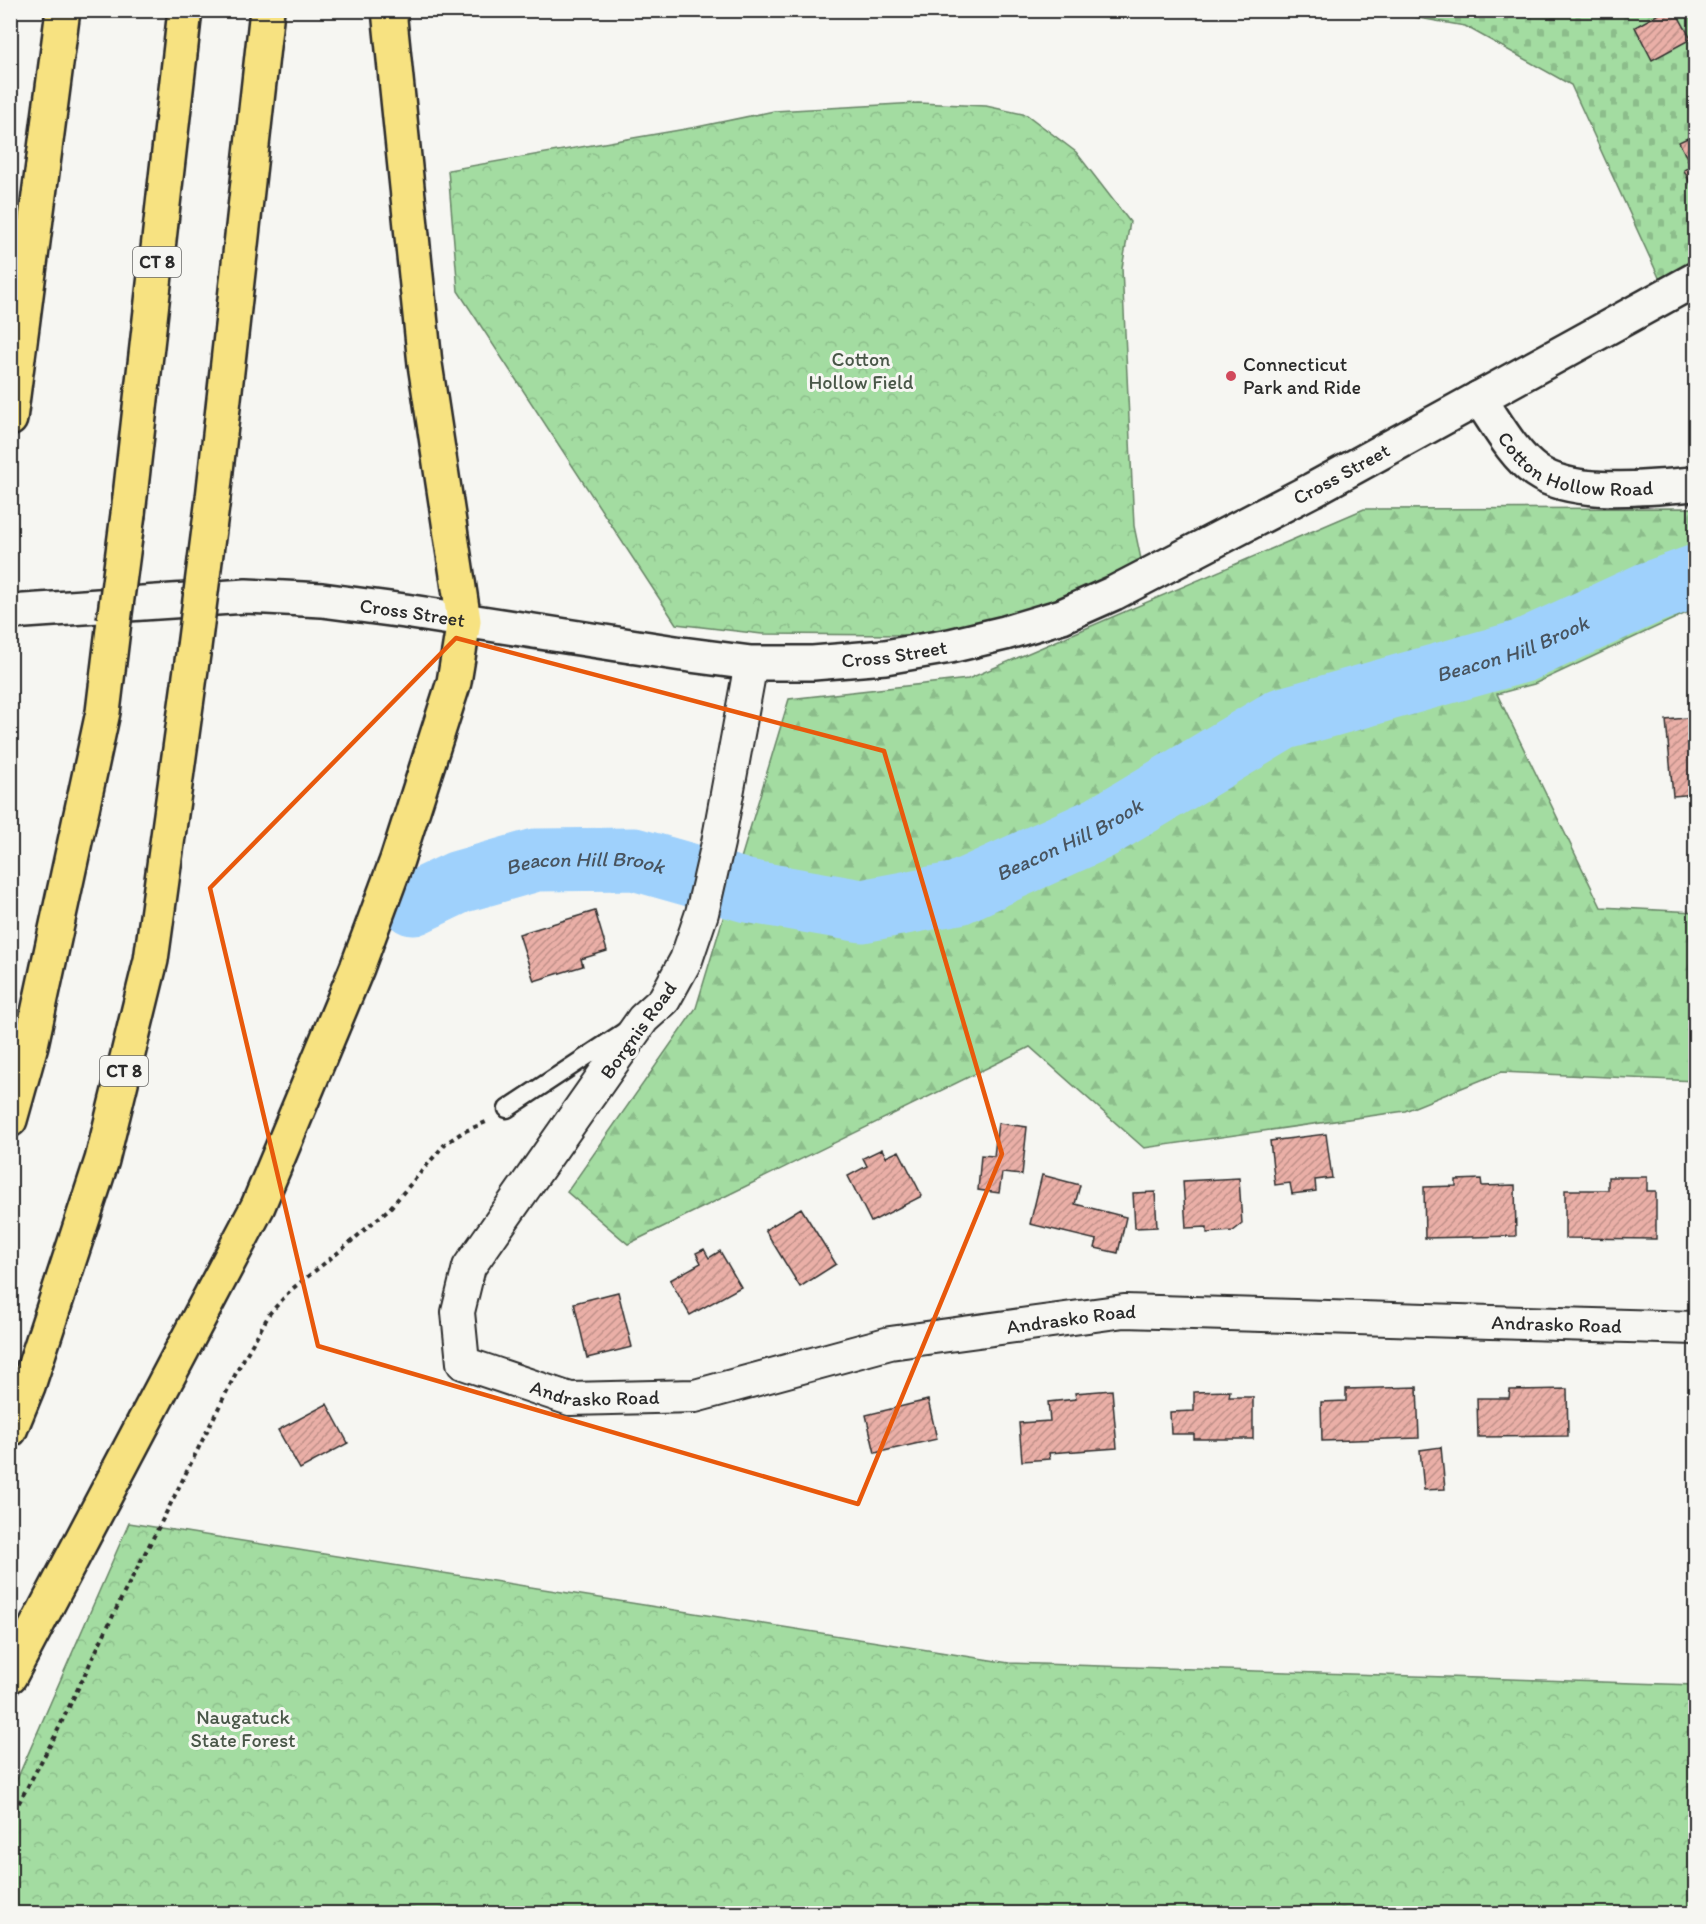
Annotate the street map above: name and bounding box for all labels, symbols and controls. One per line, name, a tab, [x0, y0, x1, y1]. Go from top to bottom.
road number: CT 8	[133, 247, 181, 277]
park label: Cotton Hollow Field	[809, 347, 914, 394]
place label: Connecticut Park and Ride	[1243, 352, 1361, 399]
marker: Connecticut Park and Ride	[1224, 369, 1238, 383]
street label: Cotton Hollow Road	[1493, 427, 1654, 501]
street label: Cross Street	[1289, 438, 1394, 510]
street label: Cross Street	[358, 593, 467, 632]
water label: Beacon Hill Brook	[1433, 609, 1593, 687]
street label: Cross Street	[841, 635, 949, 673]
water label: Beacon Hill Brook	[992, 792, 1148, 886]
water label: Beacon Hill Brook	[502, 846, 669, 880]
street label: Borgnis Road	[595, 976, 682, 1083]
road number: CT 8	[100, 1056, 148, 1086]
street label: Andrasko Road	[1005, 1299, 1137, 1339]
street label: Andrasko Road	[1491, 1310, 1622, 1338]
street label: Andrasko Road	[527, 1375, 660, 1411]
park label: Naugatuck State Forest	[190, 1705, 296, 1752]

